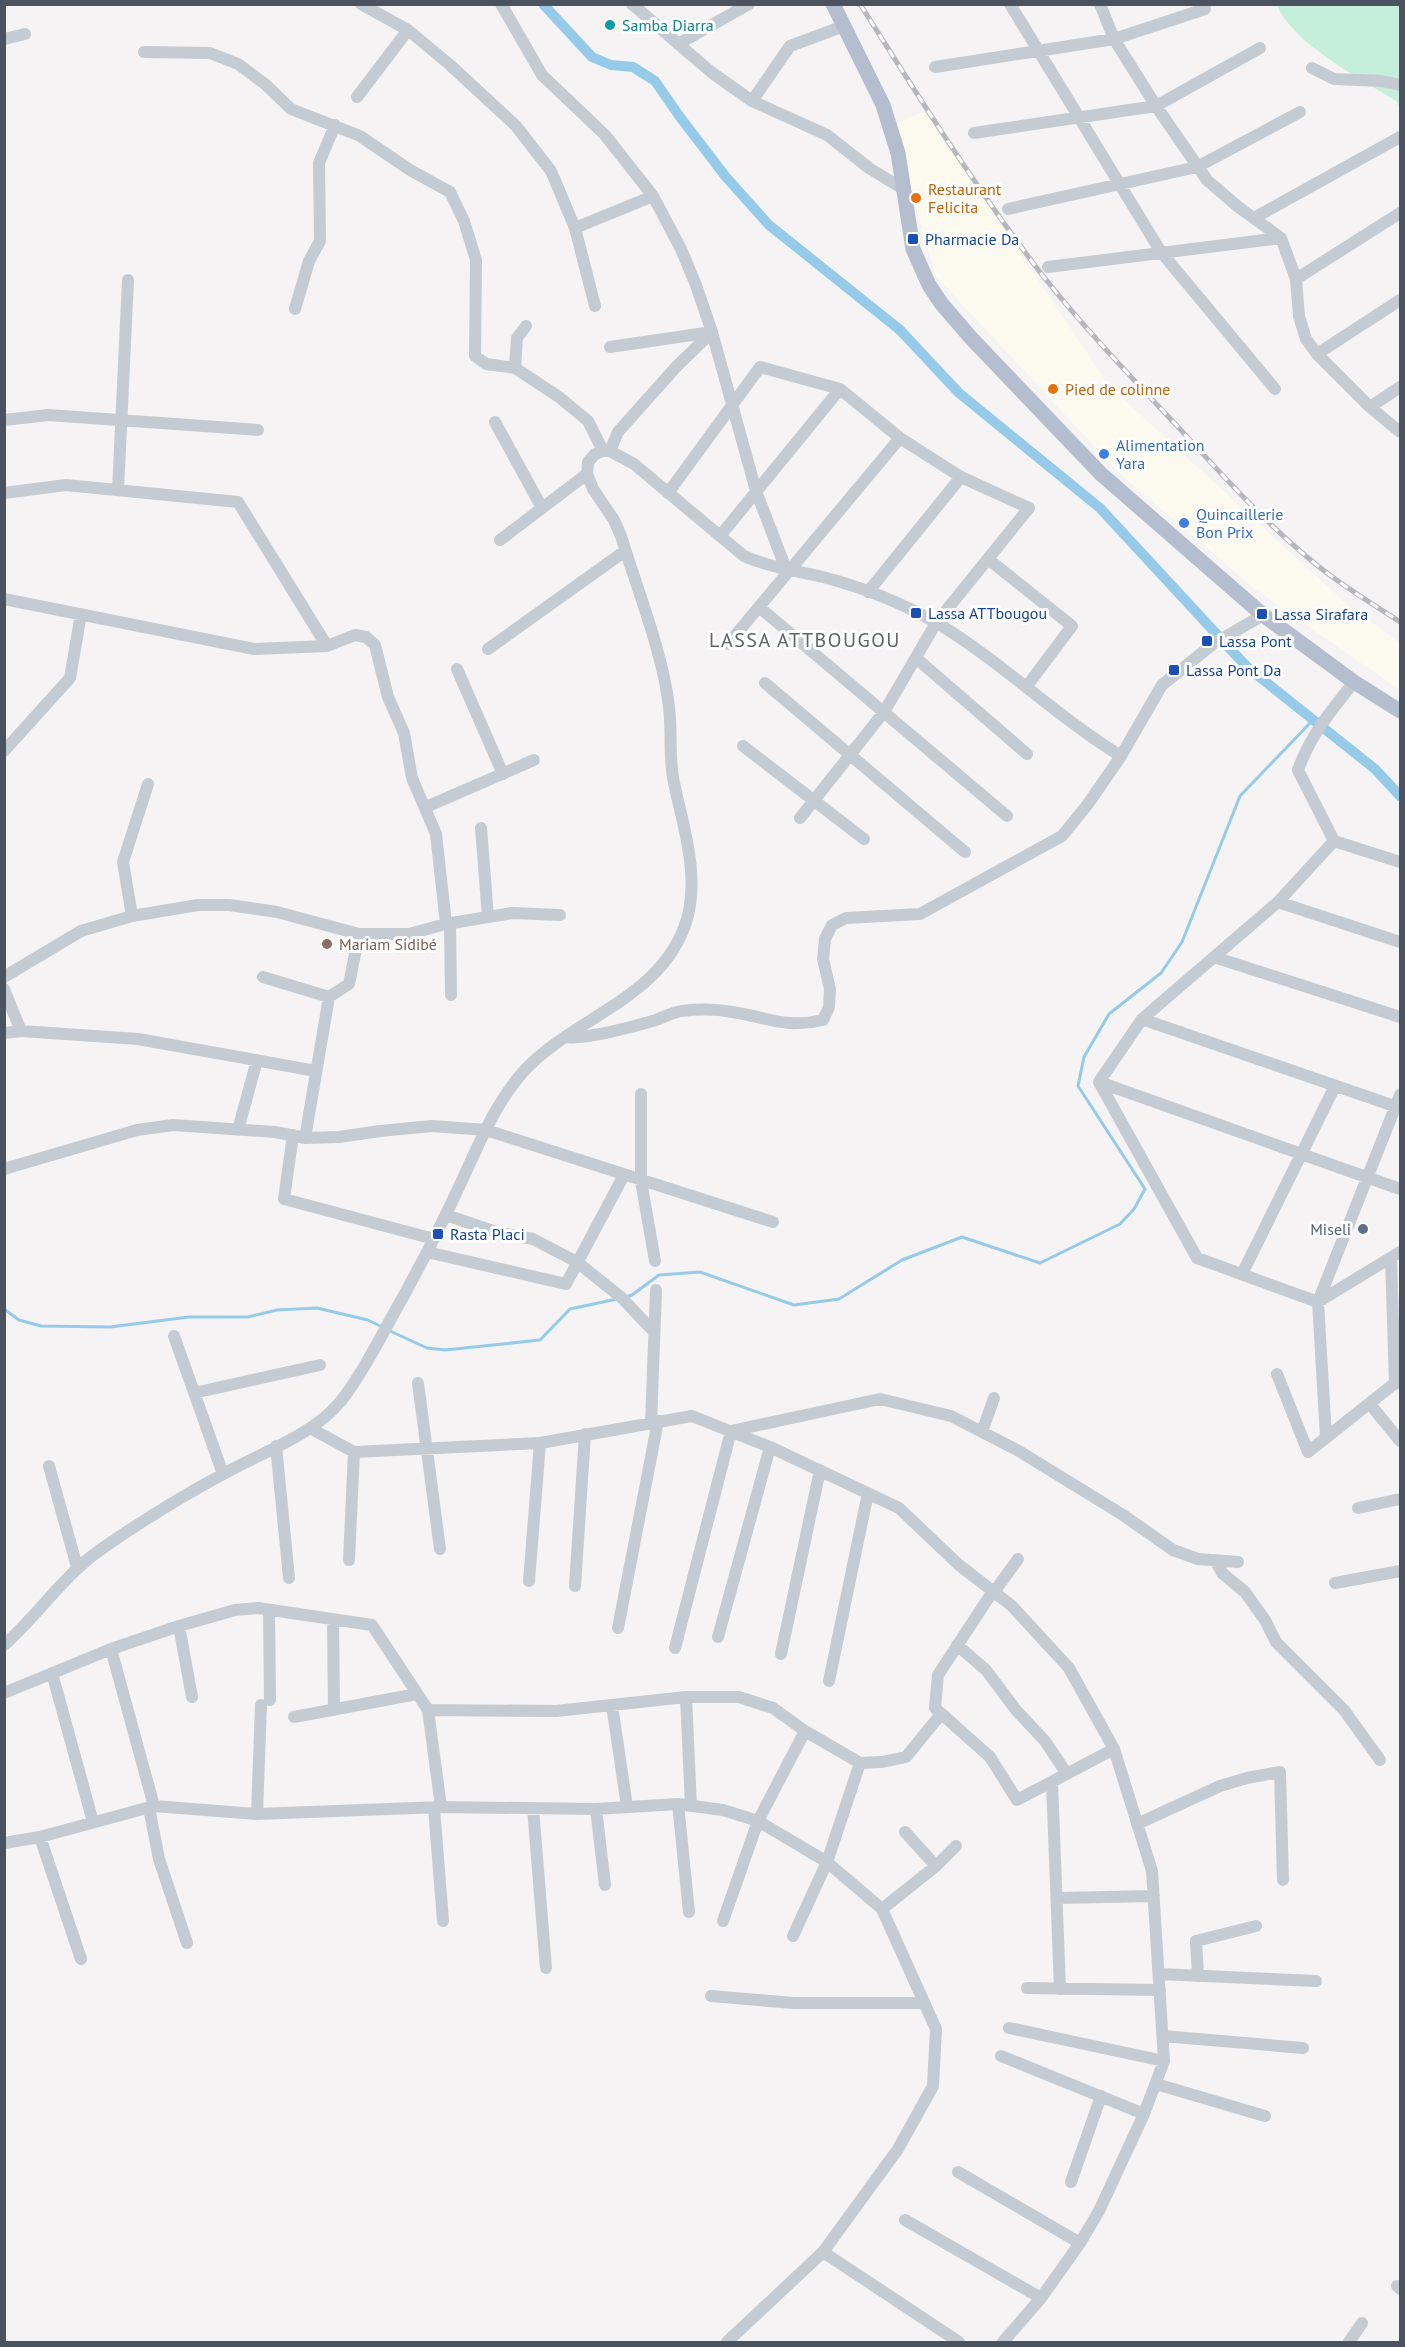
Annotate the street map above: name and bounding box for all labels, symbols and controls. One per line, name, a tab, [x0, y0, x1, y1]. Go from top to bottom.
place label: Samba Diarra	[622, 15, 714, 35]
marker: Samba Diarra	[603, 18, 617, 32]
place label: Restaurant Felicita	[928, 179, 1002, 217]
marker: Restaurant Felicita	[909, 191, 923, 205]
place label: Pharmacie Da	[925, 229, 1019, 249]
marker: Pharmacie Da	[906, 232, 920, 246]
place label: Pied de colinne	[1065, 379, 1170, 399]
marker: Pied de colinne	[1046, 382, 1060, 396]
place label: Alimentation Yara	[1116, 435, 1205, 473]
marker: Alimentation Yara	[1097, 447, 1111, 461]
place label: Quincaillerie Bon Prix	[1196, 504, 1283, 542]
marker: Quincaillerie Bon Prix	[1177, 516, 1191, 530]
place label: Lassa ATTbougou	[928, 603, 1047, 623]
place label: Lassa Sirafara	[1274, 604, 1368, 624]
marker: Lassa ATTbougou	[909, 606, 923, 620]
marker: Lassa Sirafara	[1255, 607, 1269, 621]
district label: LASSA ATTBOUGOU	[709, 627, 901, 653]
place label: Lassa Pont	[1219, 631, 1292, 651]
marker: Lassa Pont	[1200, 634, 1214, 648]
place label: Lassa Pont Da	[1186, 660, 1281, 680]
marker: Lassa Pont Da	[1167, 663, 1181, 677]
place label: Mariam Sidibé	[339, 934, 437, 954]
marker: Mariam Sidibé	[320, 937, 334, 951]
place label: Miseli	[1310, 1219, 1351, 1239]
marker: Miseli	[1356, 1222, 1370, 1236]
place label: Rasta Placi	[450, 1224, 525, 1244]
marker: Rasta Placi	[431, 1227, 445, 1241]

